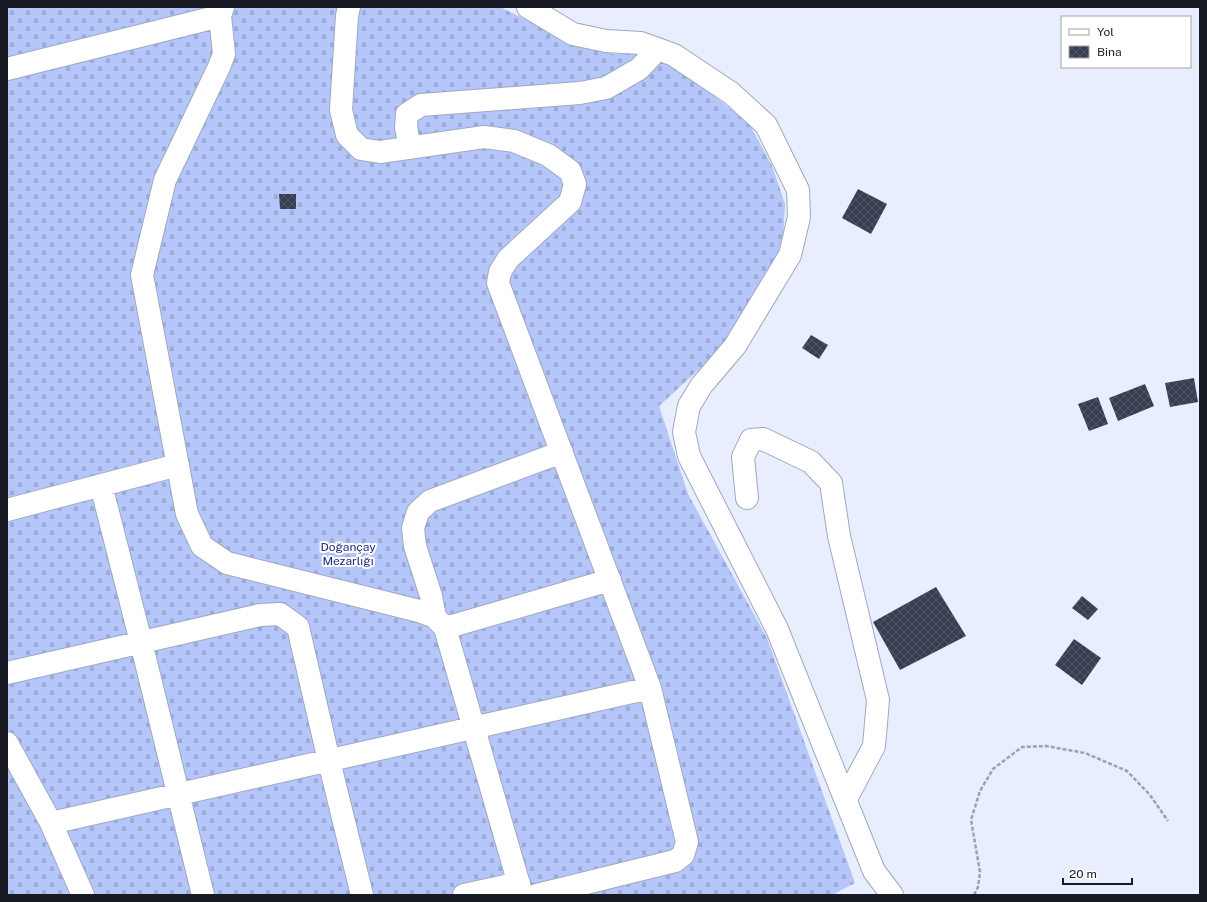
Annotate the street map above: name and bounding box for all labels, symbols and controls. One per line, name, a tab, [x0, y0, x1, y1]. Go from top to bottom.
legend	[1061, 16, 1191, 68]
text: Yol	[1097, 25, 1114, 39]
text: Bina	[1097, 45, 1122, 59]
park label: Doğançay Mezarlığı	[320, 540, 376, 568]
scale bar	[1063, 860, 1132, 886]
text: 20 m	[1069, 867, 1097, 881]

